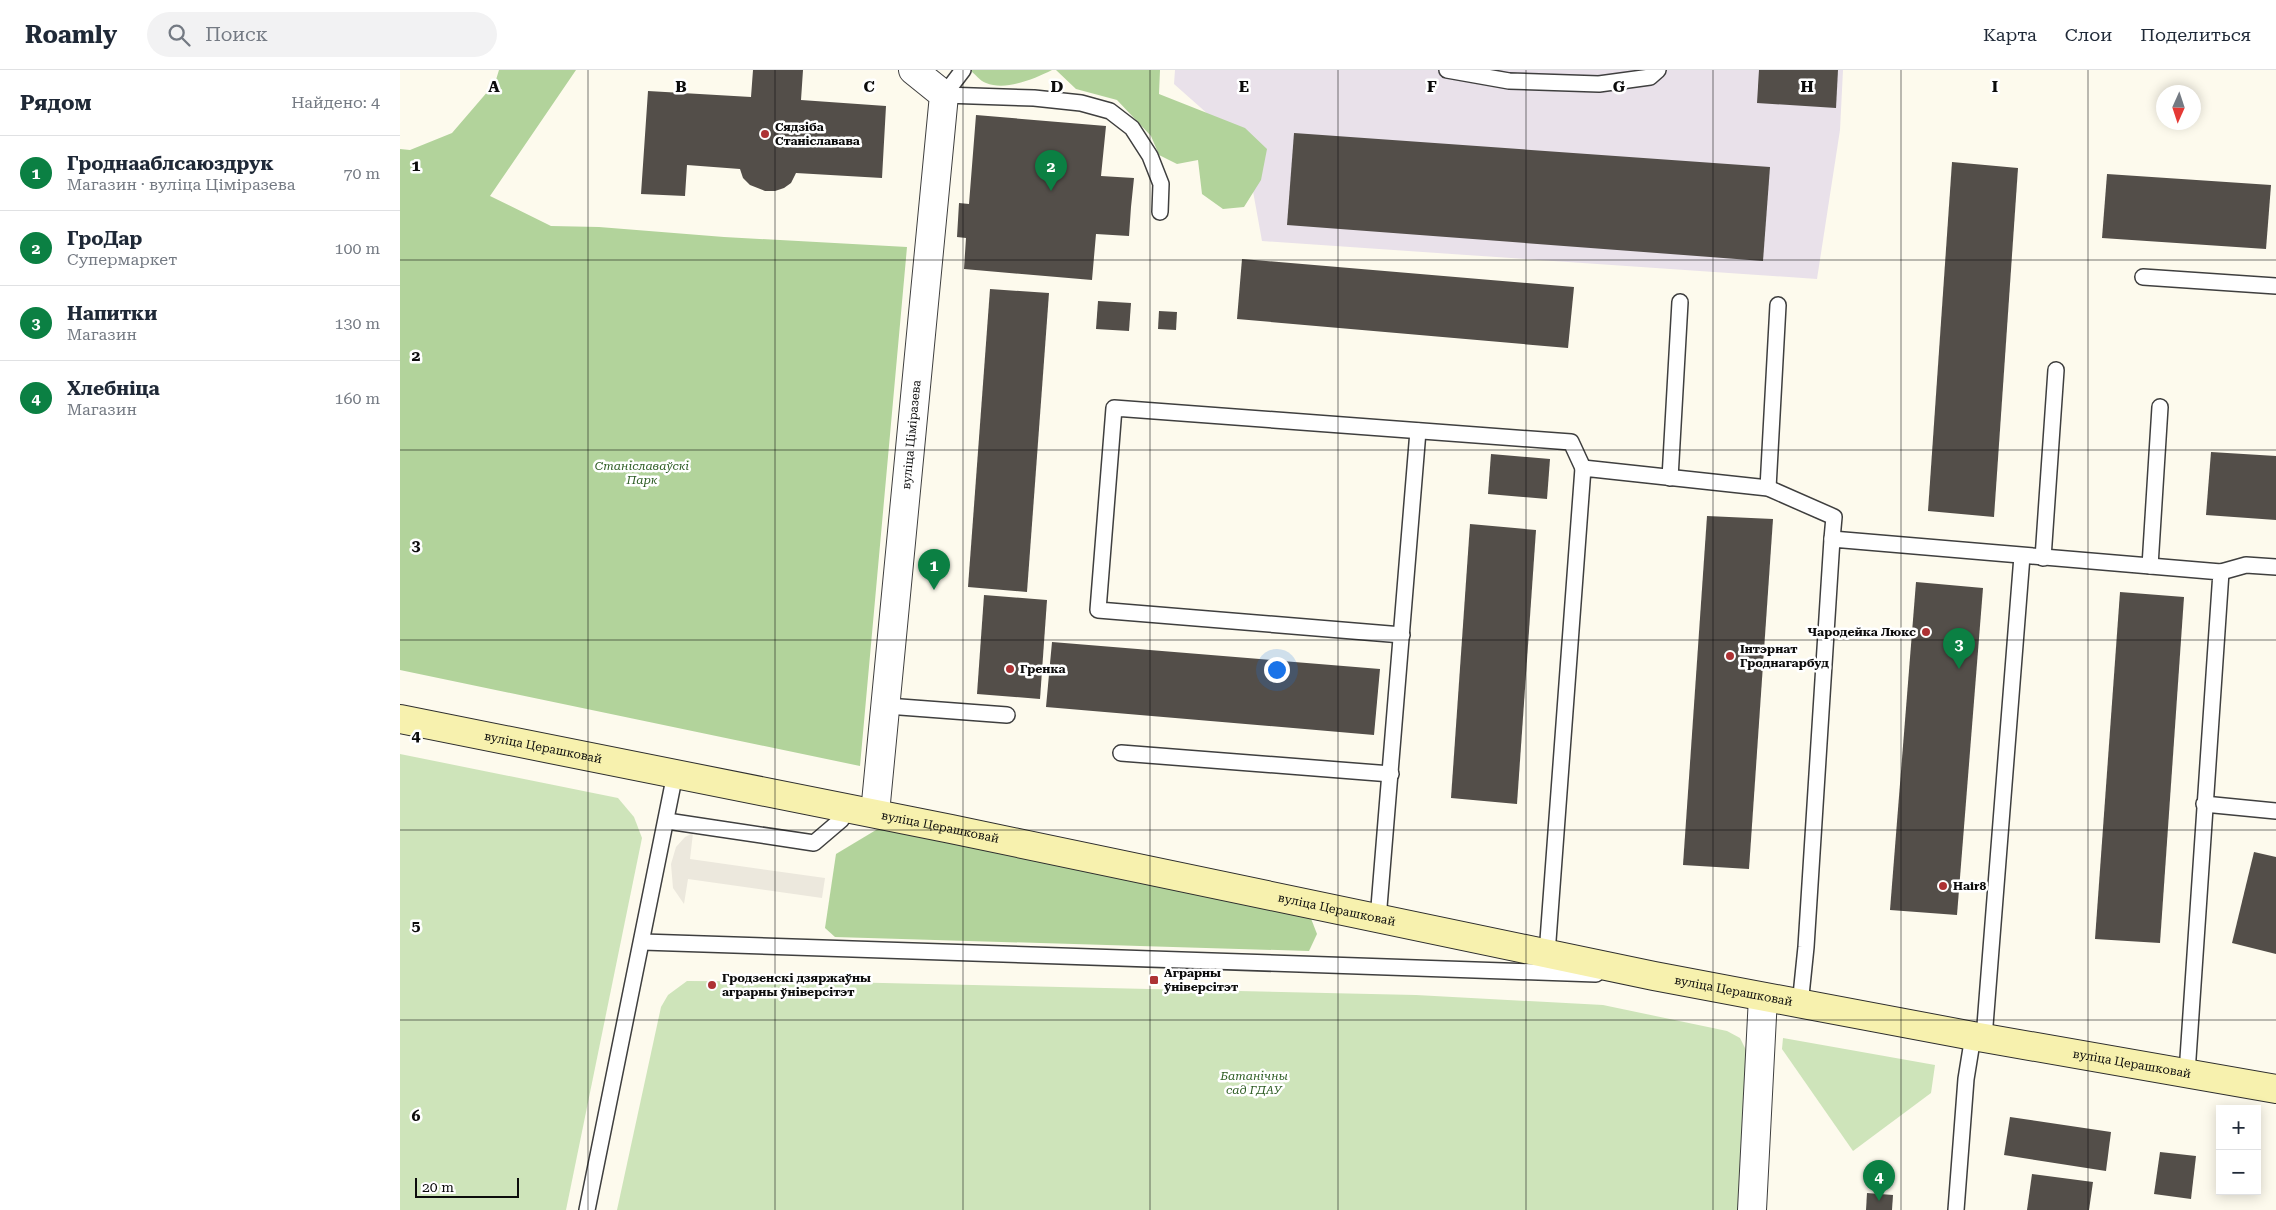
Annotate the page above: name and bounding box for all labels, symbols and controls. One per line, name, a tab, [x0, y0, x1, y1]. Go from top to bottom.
search box	[147, 12, 497, 57]
text: Roamly	[25, 21, 117, 49]
icon: search	[165, 21, 193, 49]
text: Поиск	[205, 23, 268, 46]
text: Карта	[1983, 24, 2037, 45]
text: Слои	[2065, 24, 2112, 45]
text: Поделиться	[2140, 24, 2251, 45]
text: A	[488, 77, 500, 96]
text: B	[675, 77, 687, 96]
text: C	[863, 77, 875, 96]
text: D	[1051, 77, 1064, 96]
text: E	[1239, 77, 1249, 96]
text: F	[1427, 77, 1437, 96]
text: G	[1613, 77, 1626, 96]
text: H	[1800, 77, 1814, 96]
text: I	[1992, 77, 1998, 96]
north arrow	[2156, 85, 2201, 130]
text: Рядом	[20, 91, 92, 115]
text: Найдено: 4	[291, 93, 380, 112]
place label: Сядзіба Станіславава	[775, 120, 860, 148]
marker: Сядзіба Станіславава	[759, 128, 771, 140]
pin: 2	[1035, 150, 1067, 191]
text: Гроднааблсаюздрук	[67, 152, 274, 175]
text: 1	[412, 156, 421, 175]
text: 1	[32, 164, 40, 183]
text: 70 m	[343, 164, 380, 183]
text: Магазин · вуліца Ціміразева	[67, 175, 295, 194]
text: ГроДар	[67, 227, 142, 250]
text: 2	[32, 239, 40, 258]
text: 100 m	[334, 239, 380, 258]
text: Супермаркет	[67, 250, 177, 269]
text: Напитки	[67, 302, 157, 325]
text: 3	[32, 314, 40, 333]
text: 130 m	[334, 314, 380, 333]
text: Магазин	[67, 325, 137, 344]
text: 2	[412, 346, 421, 365]
text: Хлебніца	[67, 377, 160, 400]
street label: вуліца Ціміразева	[899, 379, 924, 490]
text: 4	[32, 389, 40, 408]
text: 160 m	[334, 389, 380, 408]
text: Магазин	[67, 400, 137, 419]
park label: Станіславаўскі Парк	[595, 459, 689, 487]
text: 3	[412, 536, 421, 555]
pin: 1	[918, 549, 950, 590]
place label: Чародейка Люкс	[1808, 625, 1916, 639]
marker: Чародейка Люкс	[1920, 626, 1932, 638]
pin: 3	[1943, 628, 1975, 669]
place label: Інтэрнат Гроднагарбуд	[1740, 642, 1829, 670]
marker: Інтэрнат Гроднагарбуд	[1724, 650, 1736, 662]
your location	[1264, 657, 1290, 683]
place label: Гренка	[1020, 662, 1066, 676]
marker: Гренка	[1004, 663, 1016, 675]
text: 4	[412, 726, 421, 745]
street label: вуліца Церашковай	[483, 729, 603, 766]
street label: вуліца Церашковай	[880, 808, 1000, 846]
place label: Hair8	[1953, 879, 1986, 893]
marker: Hair8	[1937, 880, 1949, 892]
street label: вуліца Церашковай	[1277, 891, 1397, 929]
text: 5	[412, 916, 421, 935]
place label: Аграрны ўніверсітэт	[1164, 966, 1238, 994]
place label: Гродзенскі дзяржаўны аграрны ўніверсітэт	[722, 971, 871, 999]
street label: вуліца Церашковай	[1673, 973, 1794, 1009]
marker: Аграрны ўніверсітэт	[1148, 974, 1160, 986]
marker: Гродзенскі дзяржаўны аграрны ўніверсітэт	[706, 979, 718, 991]
street label: вуліца Церашковай	[2072, 1047, 2192, 1081]
park label: Батанічны сад ГДАУ	[1219, 1069, 1288, 1097]
map controls	[2216, 1105, 2261, 1195]
button: +	[2216, 1105, 2261, 1150]
text: 6	[412, 1106, 421, 1125]
button: −	[2216, 1150, 2261, 1195]
pin: 4	[1863, 1160, 1895, 1201]
scale bar	[415, 1175, 519, 1198]
text: 20 m	[422, 1179, 454, 1195]

